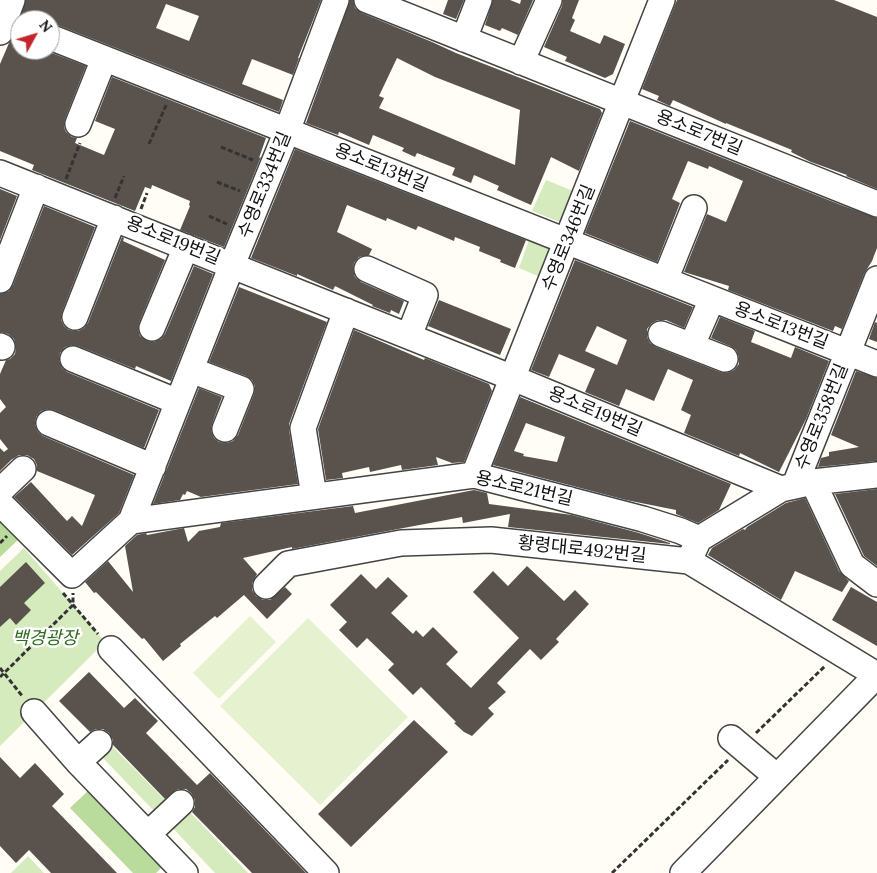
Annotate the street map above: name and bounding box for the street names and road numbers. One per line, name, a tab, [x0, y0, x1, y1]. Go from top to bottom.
street label: 용소로7번길	[653, 106, 745, 160]
street label: 수영로334번길	[234, 129, 296, 241]
street label: 용소로13번길	[331, 139, 431, 197]
street label: 수영로346번길	[538, 182, 600, 294]
street label: 용소로19번길	[123, 212, 223, 270]
street label: 용소로13번길	[731, 298, 831, 354]
street label: 수영로358번길	[791, 361, 853, 473]
street label: 용소로19번길	[545, 383, 645, 441]
street label: 용소로21번길	[473, 467, 575, 511]
street label: 황령대로492번길	[517, 533, 647, 567]

